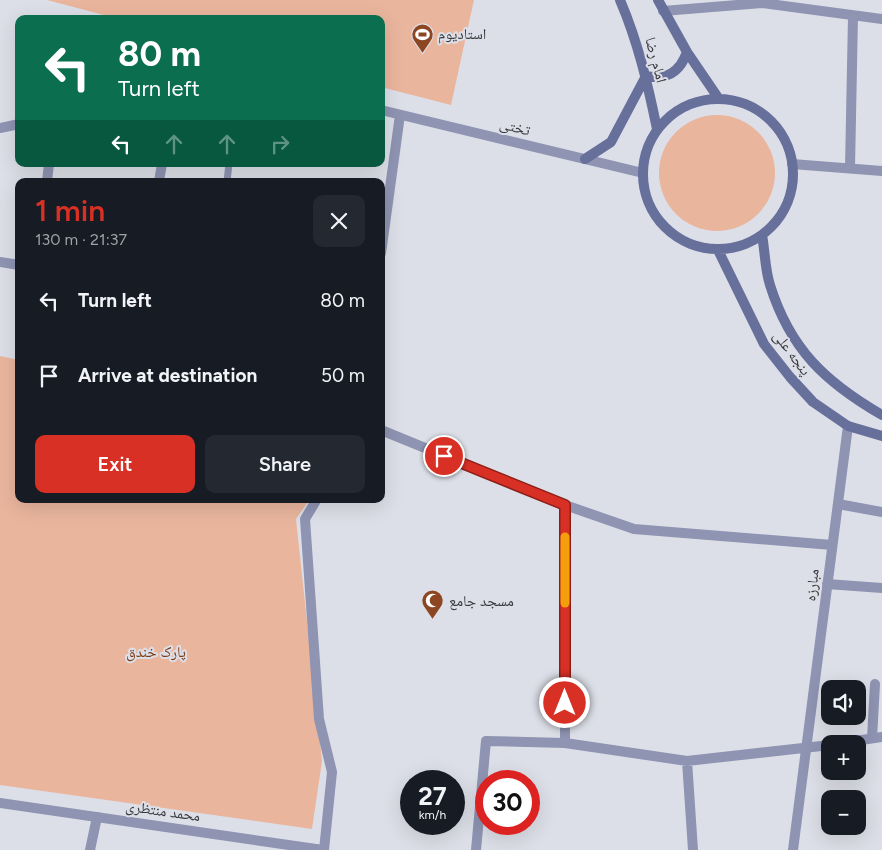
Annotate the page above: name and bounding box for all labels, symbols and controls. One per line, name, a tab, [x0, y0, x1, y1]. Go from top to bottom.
sports icon: استادیوم	[410, 22, 434, 53]
place label: استادیوم	[438, 25, 486, 44]
text: 80 m	[118, 33, 201, 75]
icon: left	[35, 35, 100, 100]
street label: امام رضا	[640, 35, 671, 85]
text: Turn left	[118, 75, 200, 102]
street label: تختی	[498, 115, 533, 141]
icon: left	[107, 130, 135, 158]
icon: ahead	[160, 130, 188, 158]
icon: ahead	[213, 130, 241, 158]
icon: right	[266, 130, 294, 158]
text: 1 min	[35, 192, 105, 229]
button: close	[313, 195, 365, 247]
text: 130 m · 21:37	[35, 230, 127, 249]
icon: left	[35, 287, 63, 315]
text: Turn left	[78, 289, 152, 312]
text: 80 m	[320, 289, 365, 312]
street label: پنجه علی	[768, 327, 815, 380]
icon: arrive	[35, 362, 63, 390]
text: Arrive at destination	[78, 364, 257, 387]
text: 50 m	[321, 364, 365, 387]
button: Exit	[35, 435, 195, 493]
button: Share	[205, 435, 365, 493]
pin	[423, 435, 465, 477]
icon: arrive	[430, 442, 458, 470]
street label: مبارزه	[801, 568, 823, 602]
mosque icon: مسجد جامع	[421, 589, 445, 620]
place label: مسجد جامع	[449, 592, 514, 611]
park label: پارک خندق	[126, 643, 186, 662]
position arrow	[538, 676, 590, 728]
map controls	[821, 680, 866, 835]
button: sound	[821, 680, 866, 725]
button: +	[821, 735, 866, 780]
speed limit sign: 30	[475, 770, 540, 835]
text: 27	[418, 781, 447, 811]
button: −	[821, 790, 866, 835]
street label: محمد منتظری	[124, 797, 202, 826]
text: km/h	[419, 808, 446, 822]

